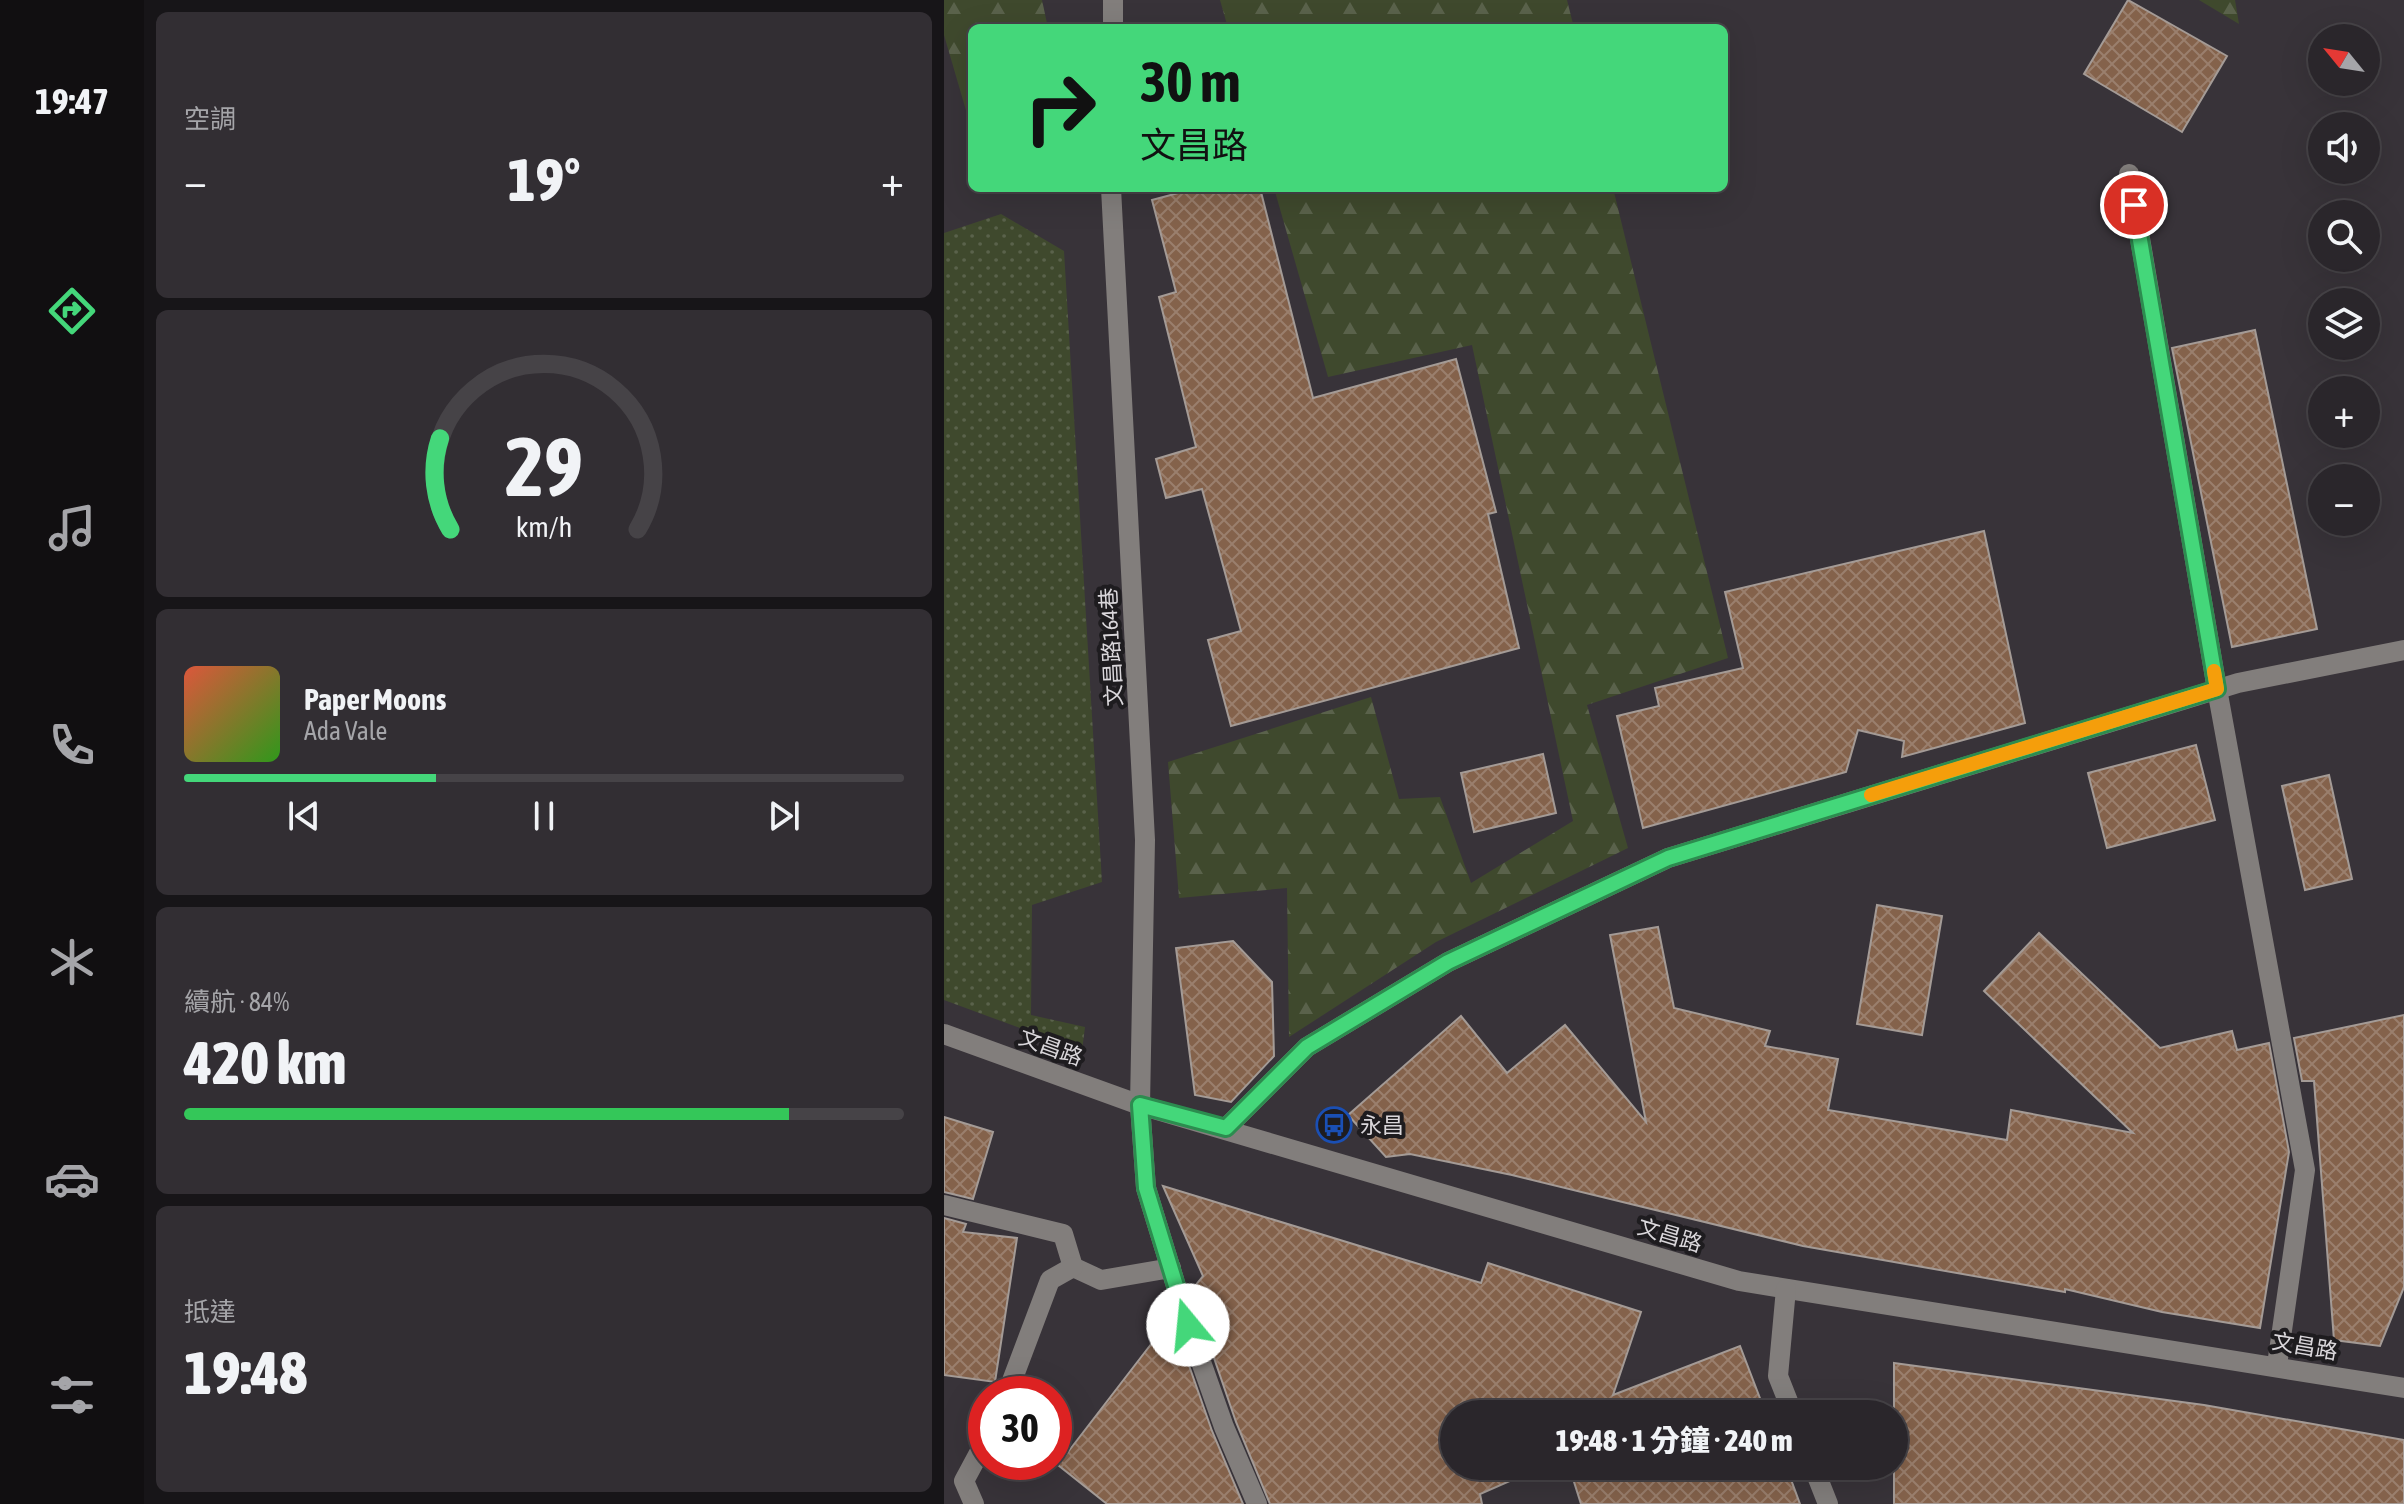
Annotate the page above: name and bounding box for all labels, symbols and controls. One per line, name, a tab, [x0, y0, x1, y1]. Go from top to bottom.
north arrow	[2308, 24, 2380, 96]
map controls	[2308, 24, 2380, 536]
text: 30 m	[1140, 50, 1241, 114]
icon: right	[1008, 56, 1112, 160]
text: 19:47	[35, 80, 109, 122]
text: 空調	[184, 104, 236, 134]
button: sound	[2308, 112, 2380, 184]
text: 文昌路	[1140, 124, 1248, 166]
text: 19°	[508, 145, 580, 214]
text: −	[184, 155, 207, 205]
text: +	[881, 155, 904, 205]
pin	[2100, 171, 2168, 239]
icon: arrive	[2112, 183, 2156, 227]
button: search	[2308, 200, 2380, 272]
icon: directions	[44, 283, 100, 339]
button: layers	[2308, 288, 2380, 360]
button: +	[2308, 376, 2380, 448]
text: 29	[505, 417, 583, 513]
button: −	[2308, 464, 2380, 536]
icon: music	[44, 500, 100, 556]
text: km/h	[516, 510, 572, 543]
street label: 文昌路164巷	[1095, 587, 1127, 707]
text: Paper Moons	[304, 682, 446, 716]
text: Ada Vale	[304, 716, 387, 746]
icon: phone	[44, 717, 100, 773]
icon: previous	[282, 794, 326, 838]
icon: pause	[522, 794, 566, 838]
icon: next	[762, 794, 806, 838]
icon: climate	[44, 934, 100, 990]
text: 續航 · 84%	[184, 987, 289, 1017]
street label: 文昌路	[1016, 1023, 1086, 1071]
text: 420 km	[184, 1028, 346, 1097]
bus stop icon: 永昌	[1315, 1106, 1353, 1144]
place label: 永昌	[1360, 1112, 1404, 1138]
icon: car	[44, 1151, 100, 1207]
street label: 文昌路	[1635, 1213, 1705, 1257]
position arrow	[1146, 1283, 1230, 1367]
text: 抵達	[184, 1297, 236, 1327]
street label: 文昌路	[2270, 1327, 2340, 1365]
text: 19:48	[184, 1338, 307, 1407]
icon: filters	[44, 1367, 100, 1423]
speed limit sign: 30	[968, 1376, 1072, 1480]
text: 19:48 · 1 分鐘 · 240 m	[1555, 1423, 1793, 1457]

